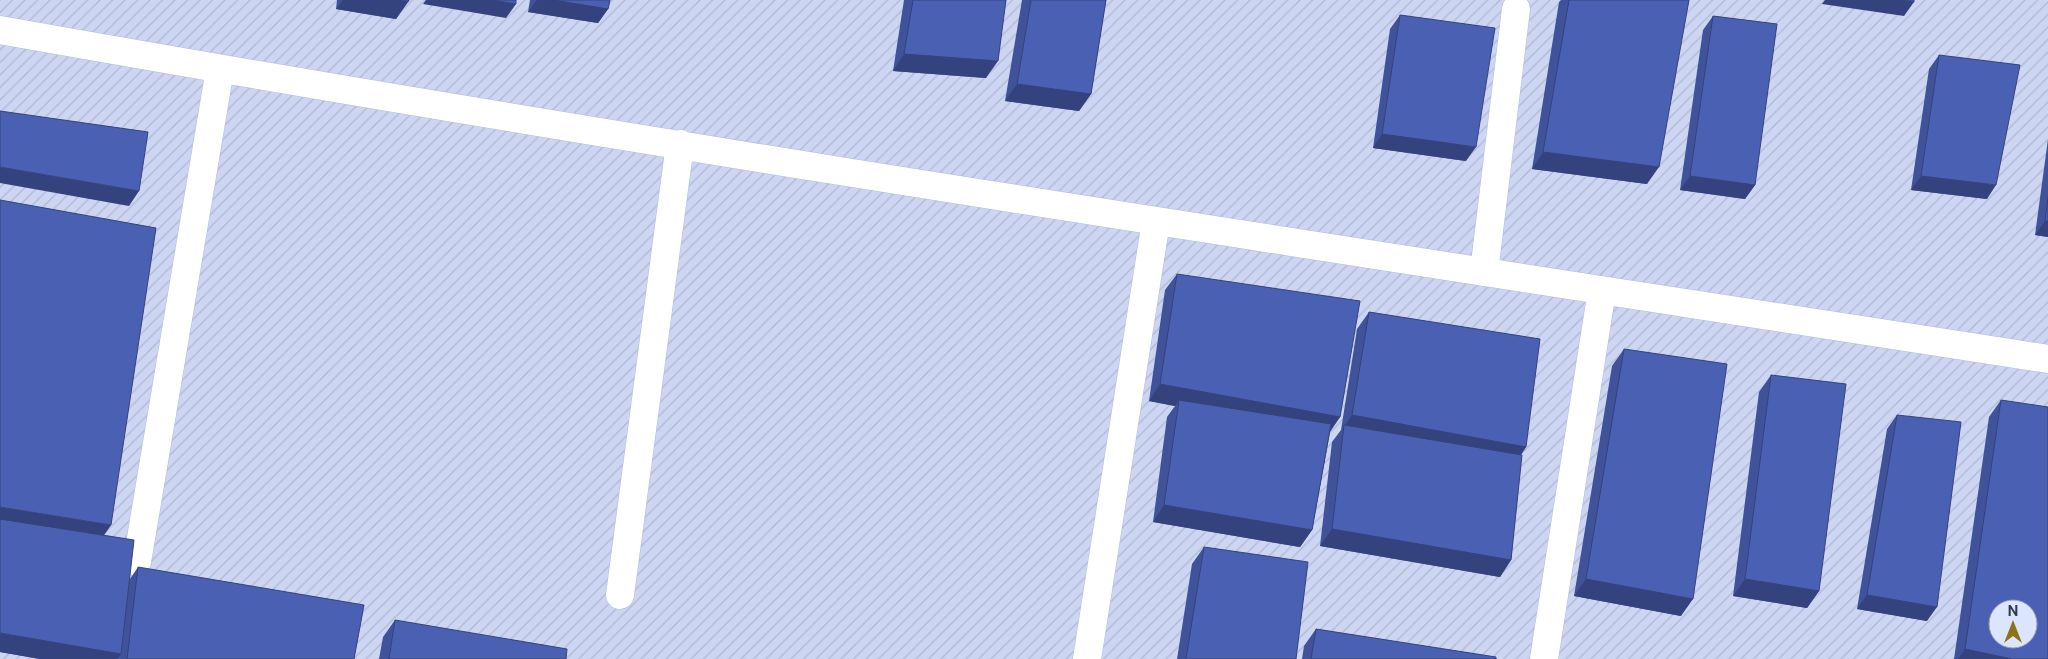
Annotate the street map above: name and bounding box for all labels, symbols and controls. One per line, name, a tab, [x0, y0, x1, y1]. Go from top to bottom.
north arrow	[1988, 599, 2038, 649]
text: N	[2008, 603, 2018, 619]

